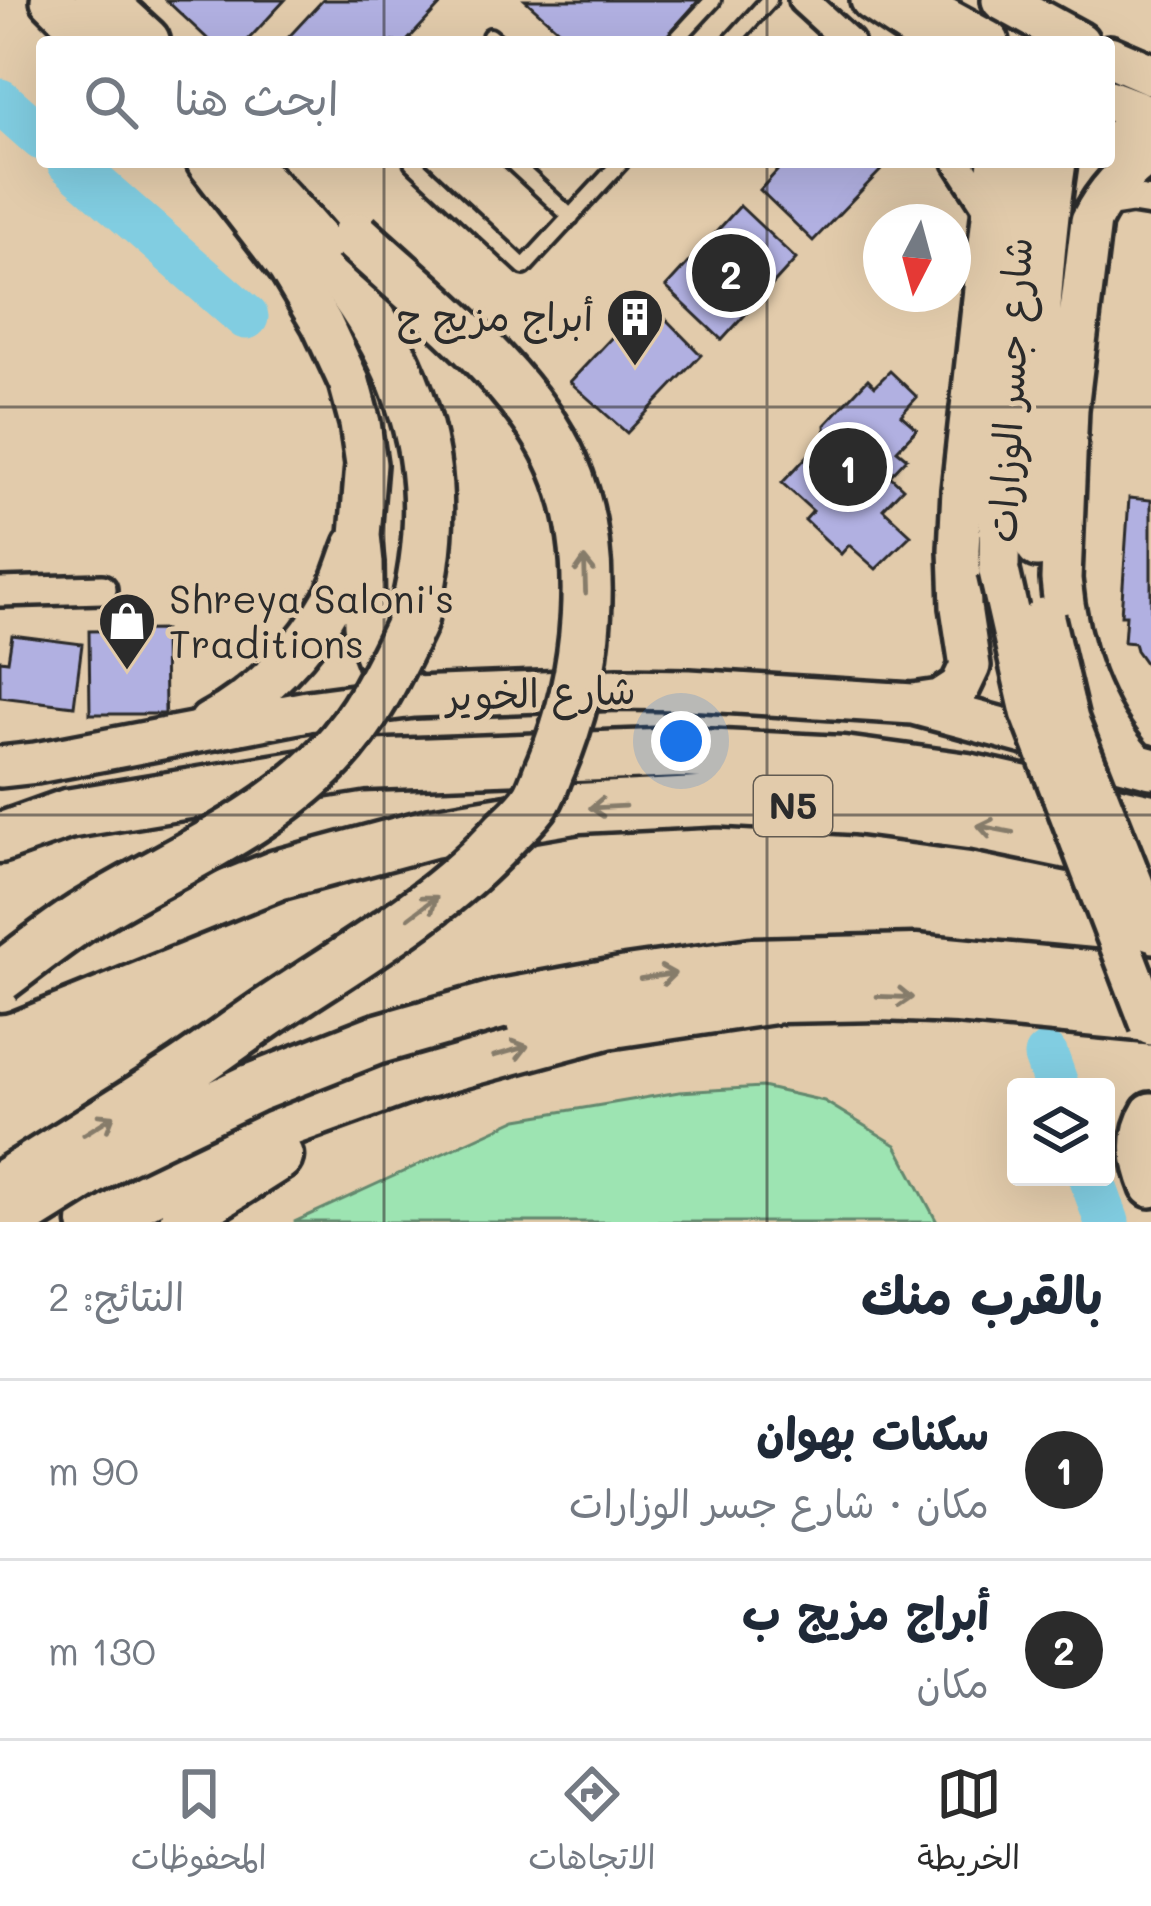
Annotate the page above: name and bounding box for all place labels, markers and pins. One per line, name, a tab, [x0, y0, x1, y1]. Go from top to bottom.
pin: 2	[692, 228, 770, 318]
building icon: أبراج مزيج ج	[604, 286, 666, 368]
place label: أبراج مزيج ج	[396, 290, 593, 344]
pin: 1	[809, 422, 887, 512]
place label: Shreya Saloni's Traditions	[169, 572, 454, 668]
shop icon: Shreya Saloni's Traditions	[96, 590, 158, 672]

